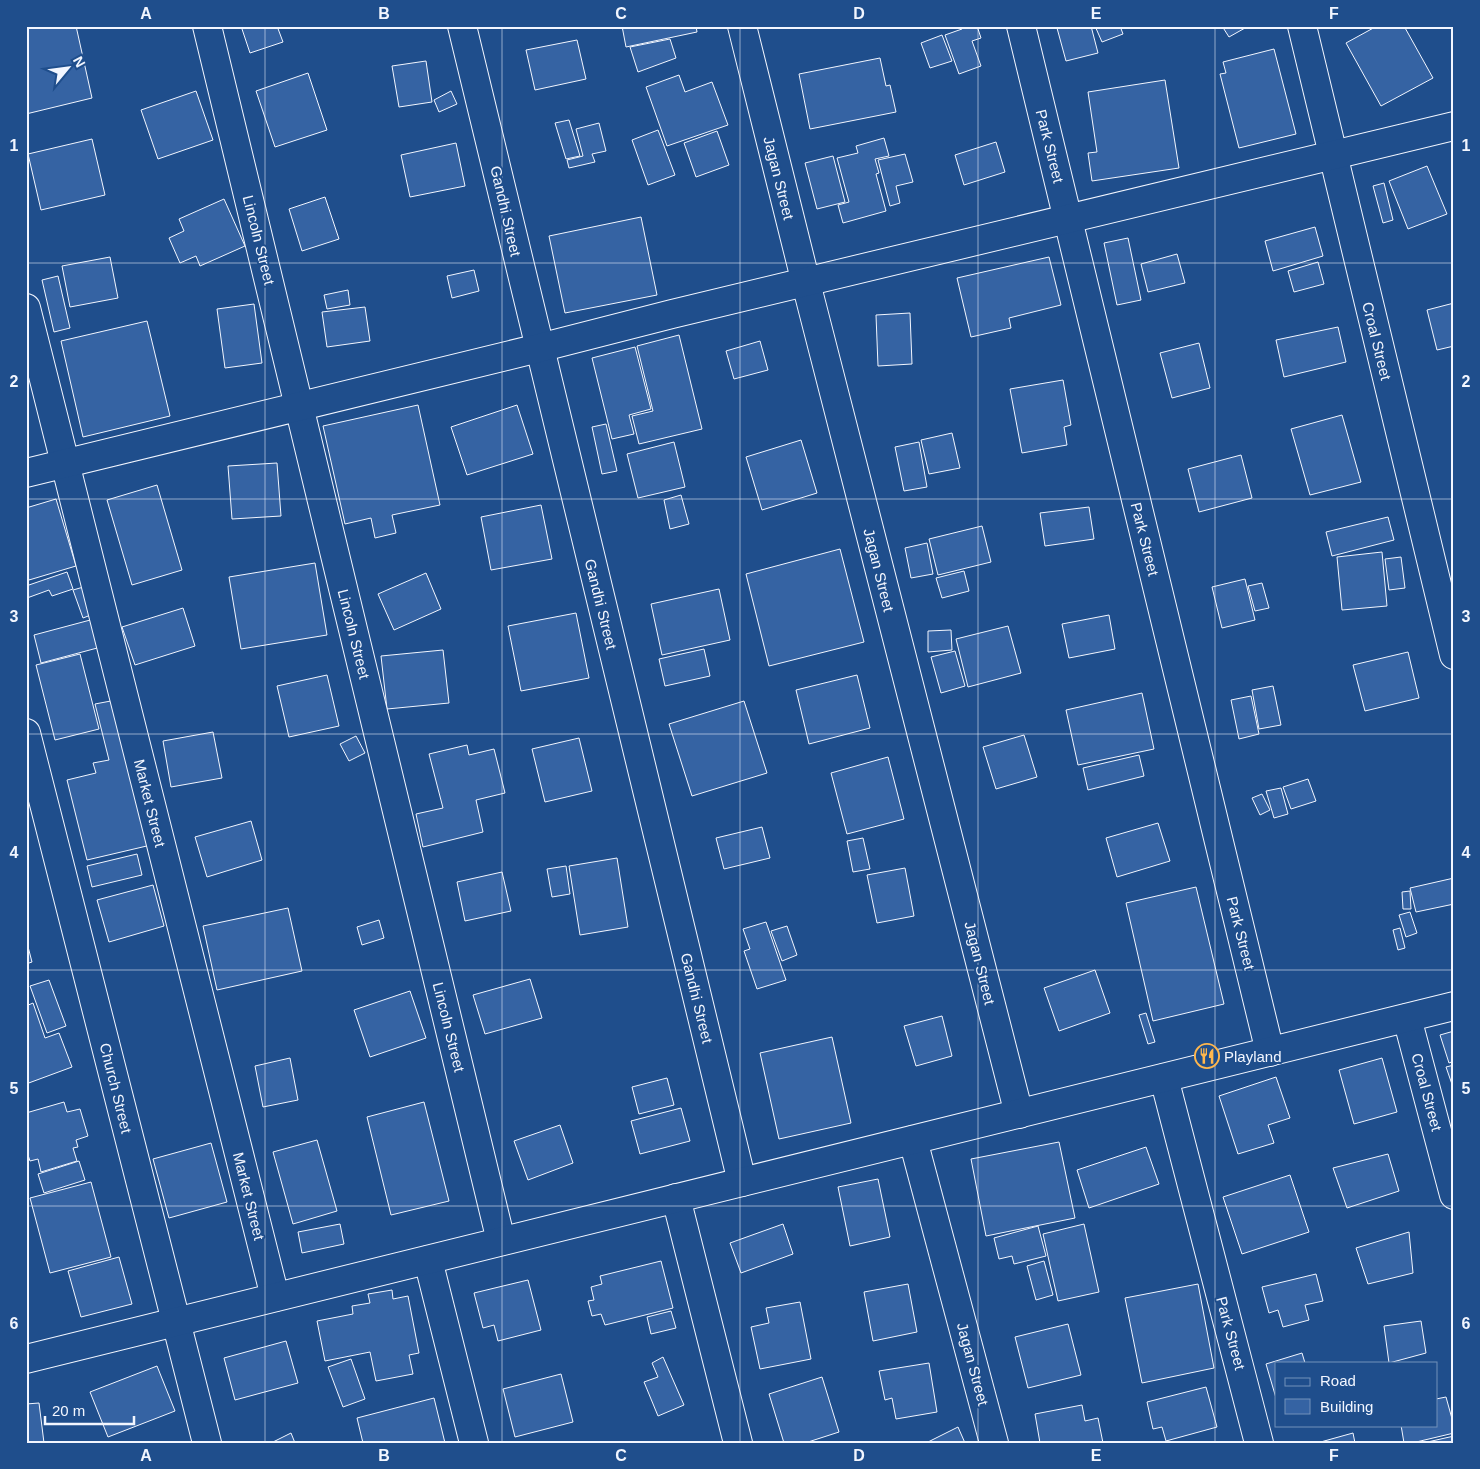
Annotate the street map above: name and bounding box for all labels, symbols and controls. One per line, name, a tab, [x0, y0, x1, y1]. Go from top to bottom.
text: A	[140, 5, 152, 22]
text: B	[378, 5, 390, 22]
text: C	[615, 5, 627, 22]
text: D	[853, 5, 865, 22]
text: E	[1091, 5, 1102, 22]
text: F	[1329, 5, 1339, 22]
north arrow	[42, 42, 92, 92]
text: N	[70, 53, 89, 70]
street label: Park Street	[1033, 108, 1068, 185]
street label: Jagan Street	[760, 135, 798, 222]
text: 1	[10, 137, 19, 154]
text: 1	[1462, 137, 1471, 154]
street label: Gandhi Street	[487, 164, 525, 259]
street label: Lincoln Street	[240, 193, 279, 287]
street label: Croal Street	[1359, 300, 1395, 383]
text: 2	[10, 373, 19, 390]
text: 2	[1462, 373, 1471, 390]
street label: Park Street	[1128, 501, 1163, 578]
street label: Jagan Street	[860, 527, 898, 614]
street label: Gandhi Street	[582, 557, 621, 652]
street label: Lincoln Street	[335, 587, 374, 681]
text: 3	[10, 608, 19, 625]
text: 3	[1462, 608, 1471, 625]
street label: Market Street	[131, 757, 169, 850]
text: 4	[10, 844, 19, 861]
text: 4	[1462, 844, 1471, 861]
street label: Park Street	[1224, 895, 1259, 972]
street label: Jagan Street	[961, 920, 999, 1007]
street label: Gandhi Street	[678, 951, 717, 1046]
street label: Lincoln Street	[430, 980, 469, 1074]
street label: Church Street	[97, 1041, 136, 1136]
restaurant icon: Playland	[1194, 1043, 1220, 1069]
place label: Playland	[1224, 1048, 1282, 1065]
street label: Croal Street	[1408, 1051, 1446, 1134]
text: 5	[10, 1080, 19, 1097]
text: 5	[1462, 1080, 1471, 1097]
street label: Market Street	[230, 1150, 268, 1243]
street label: Park Street	[1213, 1295, 1249, 1372]
text: 6	[10, 1315, 19, 1332]
text: 6	[1462, 1315, 1471, 1332]
street label: Jagan Street	[954, 1321, 992, 1408]
legend	[1275, 1362, 1438, 1426]
text: Road	[1320, 1372, 1356, 1389]
scale bar	[45, 1394, 134, 1426]
text: Building	[1320, 1398, 1373, 1415]
text: 20 m	[52, 1402, 85, 1419]
text: A	[140, 1447, 152, 1464]
text: B	[378, 1447, 390, 1464]
text: C	[615, 1447, 627, 1464]
text: D	[853, 1447, 865, 1464]
text: E	[1091, 1447, 1102, 1464]
text: F	[1329, 1447, 1339, 1464]

